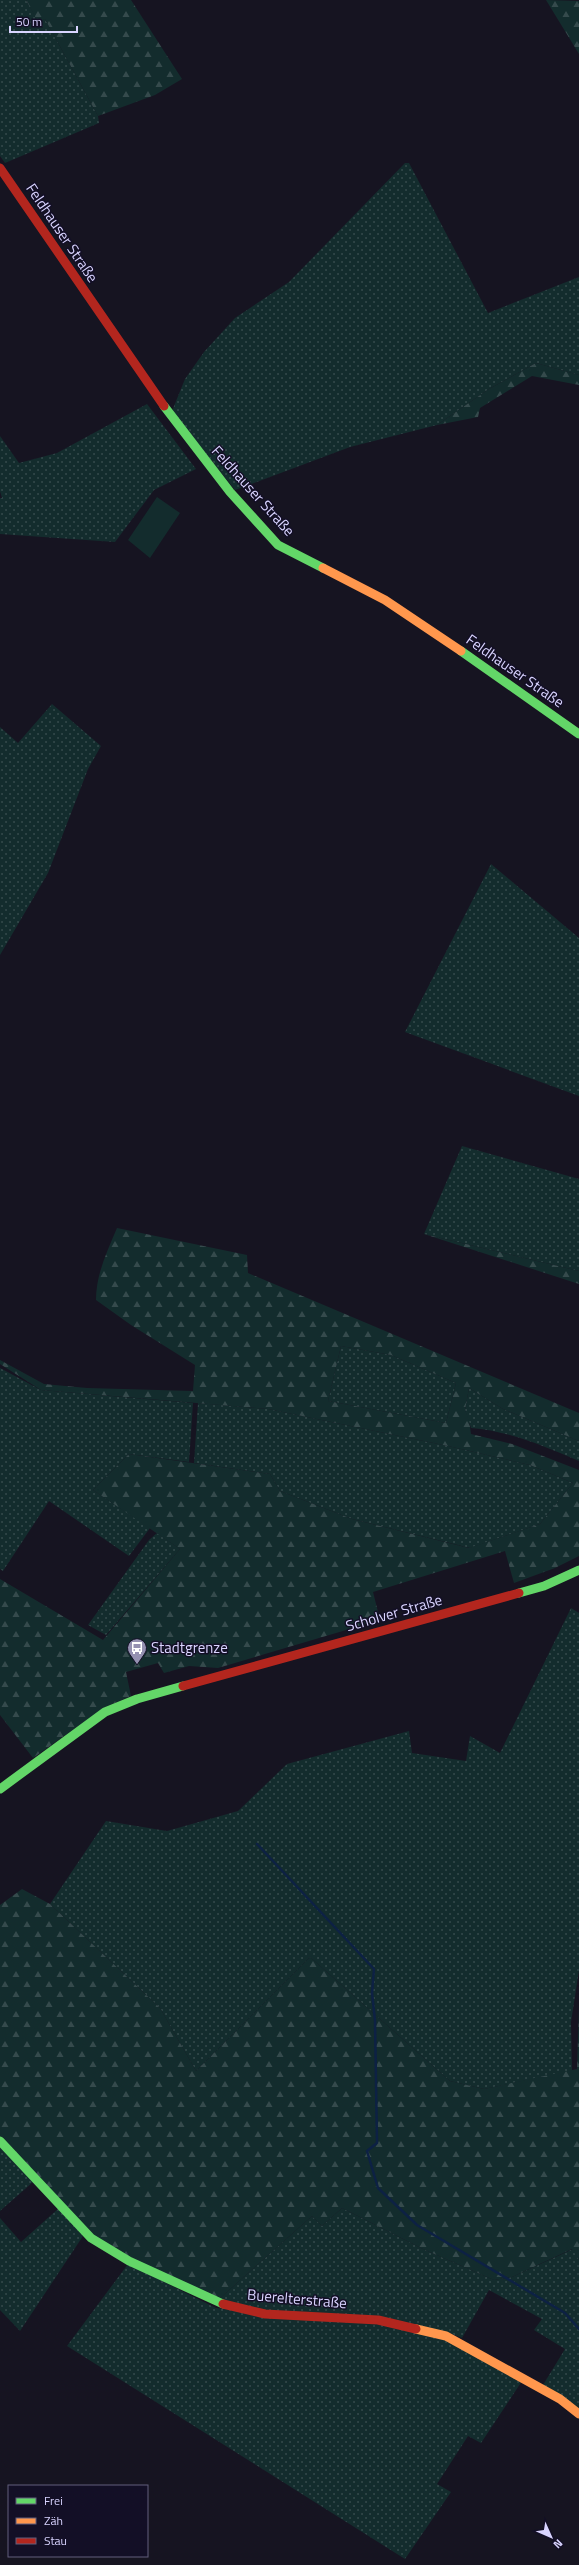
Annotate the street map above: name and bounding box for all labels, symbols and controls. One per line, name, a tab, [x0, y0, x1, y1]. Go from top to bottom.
scale bar	[10, 8, 77, 34]
text: 50 m	[16, 12, 42, 31]
street label: Feldhauser Straße	[21, 178, 104, 287]
street label: Feldhauser Straße	[206, 440, 301, 541]
street label: Feldhauser Straße	[461, 628, 569, 713]
street label: Scholver Straße	[343, 1588, 445, 1637]
place label: Stadtgrenze	[151, 1636, 228, 1659]
bus stop icon: Stadtgrenze	[126, 1637, 148, 1665]
street label: Buerelterstraße	[246, 2283, 348, 2314]
legend	[8, 2485, 148, 2557]
text: Frei	[44, 2491, 63, 2510]
text: Zäh	[44, 2511, 63, 2530]
north arrow	[531, 2517, 571, 2557]
text: Stau	[44, 2531, 67, 2550]
text: N	[550, 2536, 566, 2552]

